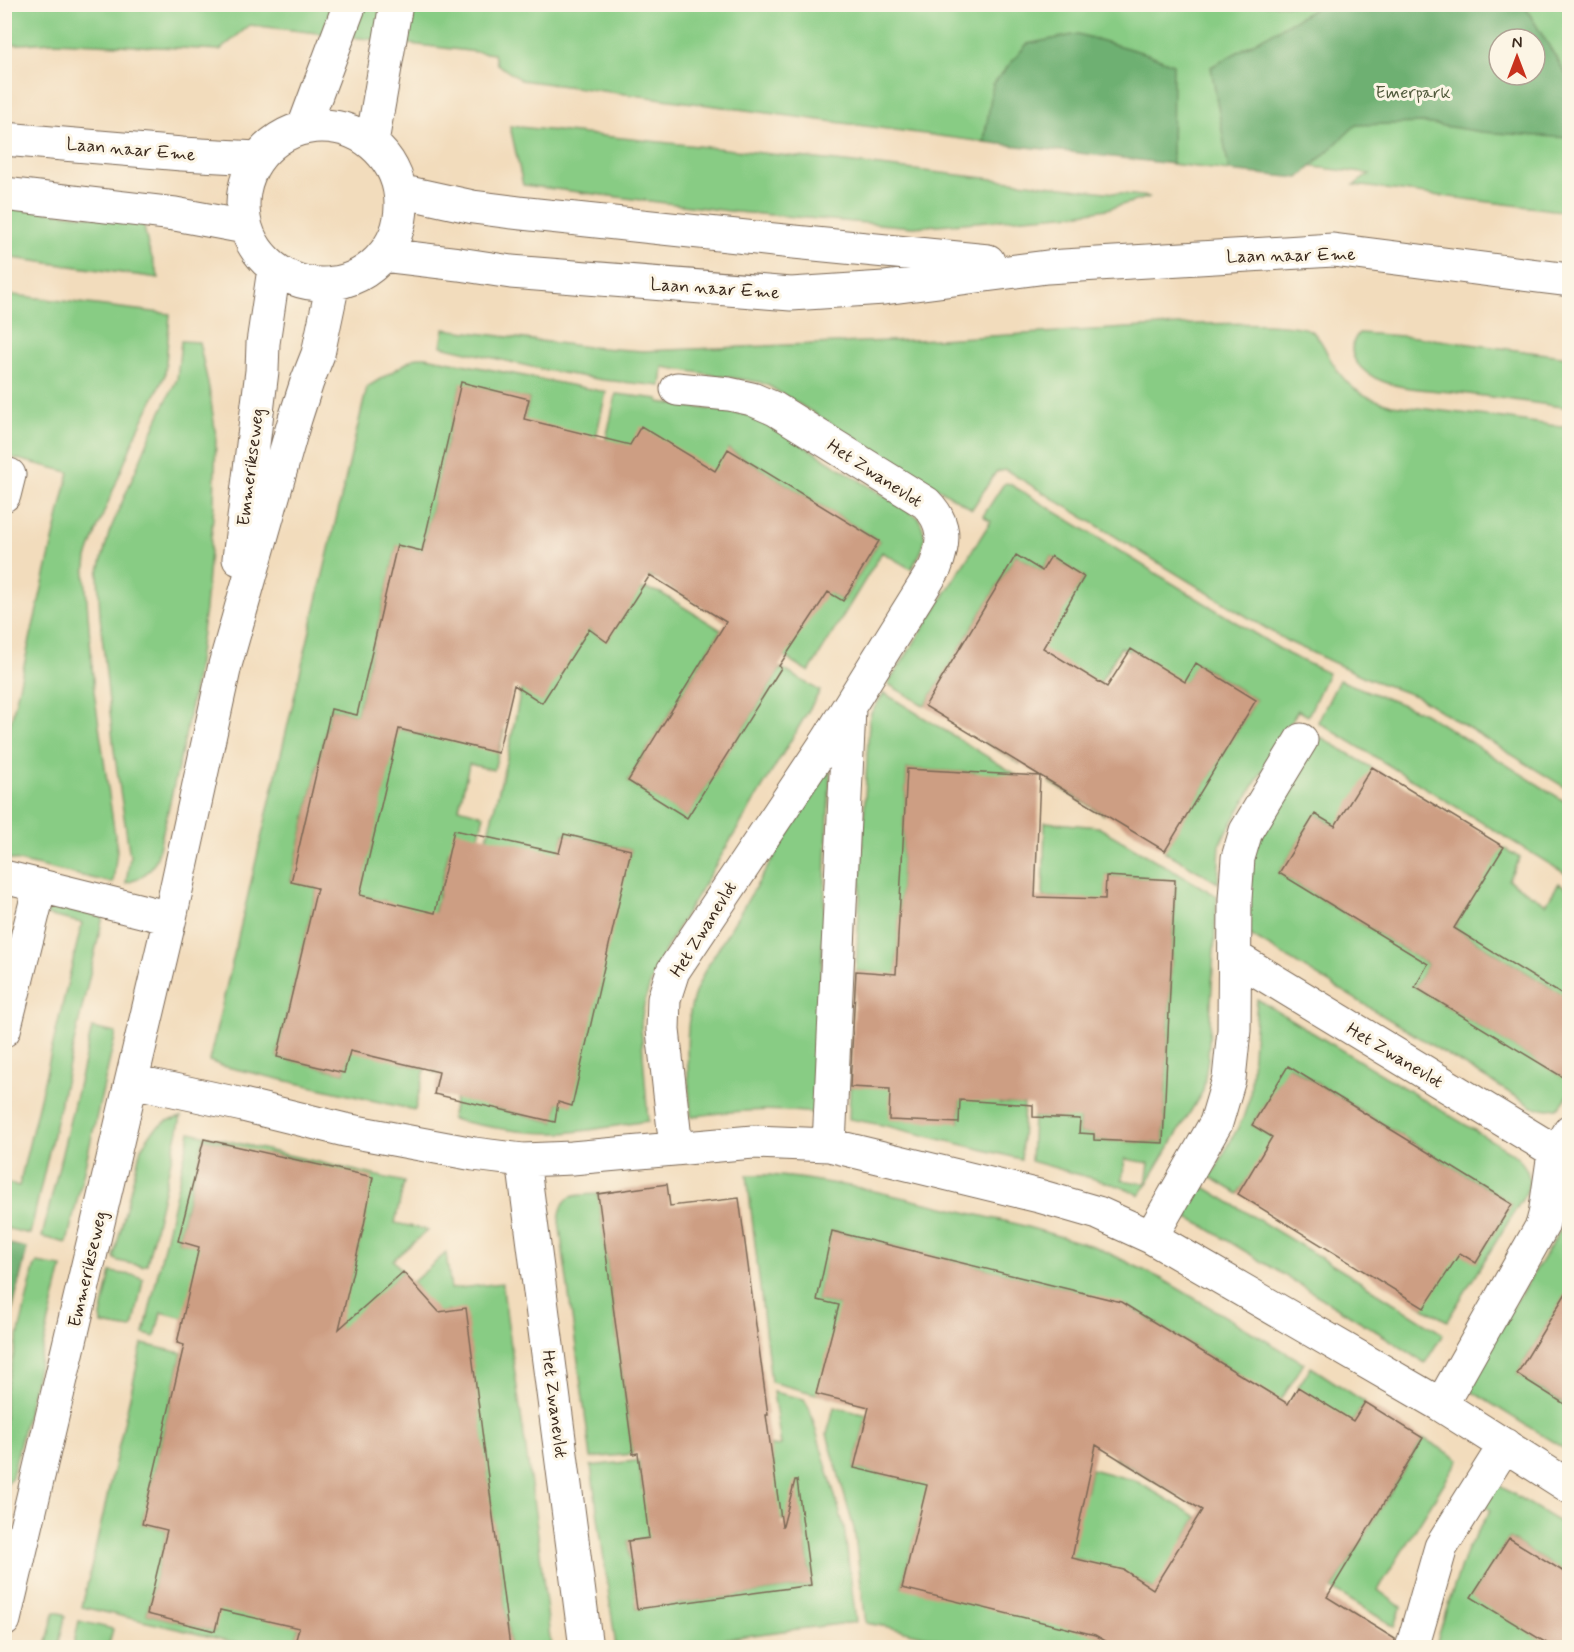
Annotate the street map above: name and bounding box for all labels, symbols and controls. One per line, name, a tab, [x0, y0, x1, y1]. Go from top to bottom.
north arrow	[1487, 27, 1547, 87]
text: N	[1512, 33, 1522, 54]
park label: Emerpark	[1375, 81, 1451, 105]
street label: Laan naar Eme	[65, 132, 196, 168]
street label: Laan naar Eme	[1226, 243, 1356, 269]
street label: Laan naar Eme	[650, 273, 780, 305]
street label: Emmerikseweg	[232, 407, 270, 527]
street label: Het Zwanevlot	[822, 434, 927, 514]
street label: Het Zwanevlot	[665, 877, 743, 982]
street label: Het Zwanevlot	[1342, 1018, 1448, 1094]
street label: Emmerikseweg	[63, 1209, 113, 1330]
street label: Het Zwanevlot	[535, 1349, 573, 1460]

